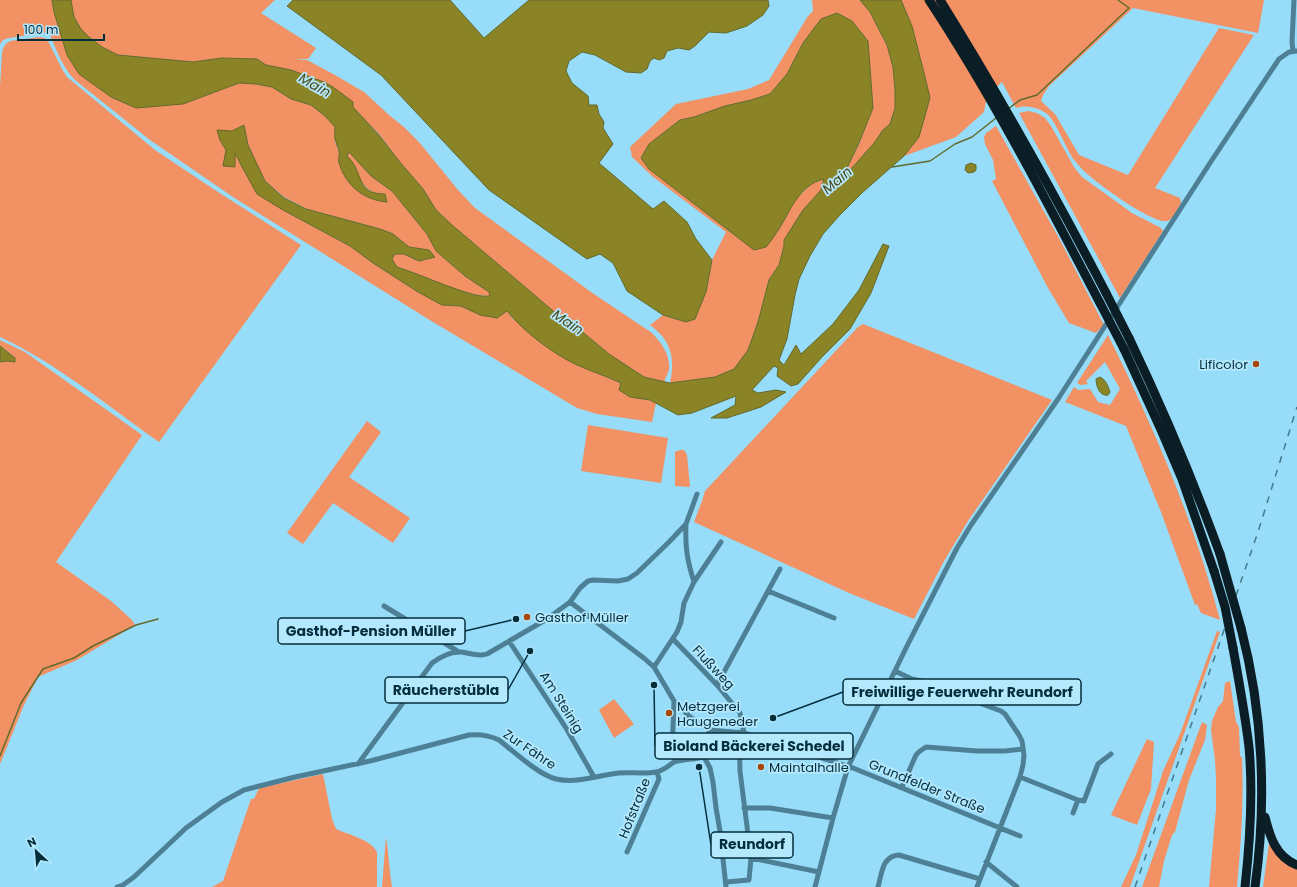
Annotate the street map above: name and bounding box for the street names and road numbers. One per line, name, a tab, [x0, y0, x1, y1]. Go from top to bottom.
street label: Flußweg	[688, 641, 739, 694]
street label: Am Steinig	[535, 668, 588, 737]
street label: Zur Fähre	[499, 725, 560, 774]
street label: Grundfelder Straße	[866, 754, 988, 819]
street label: Hofstraße	[614, 775, 655, 841]

